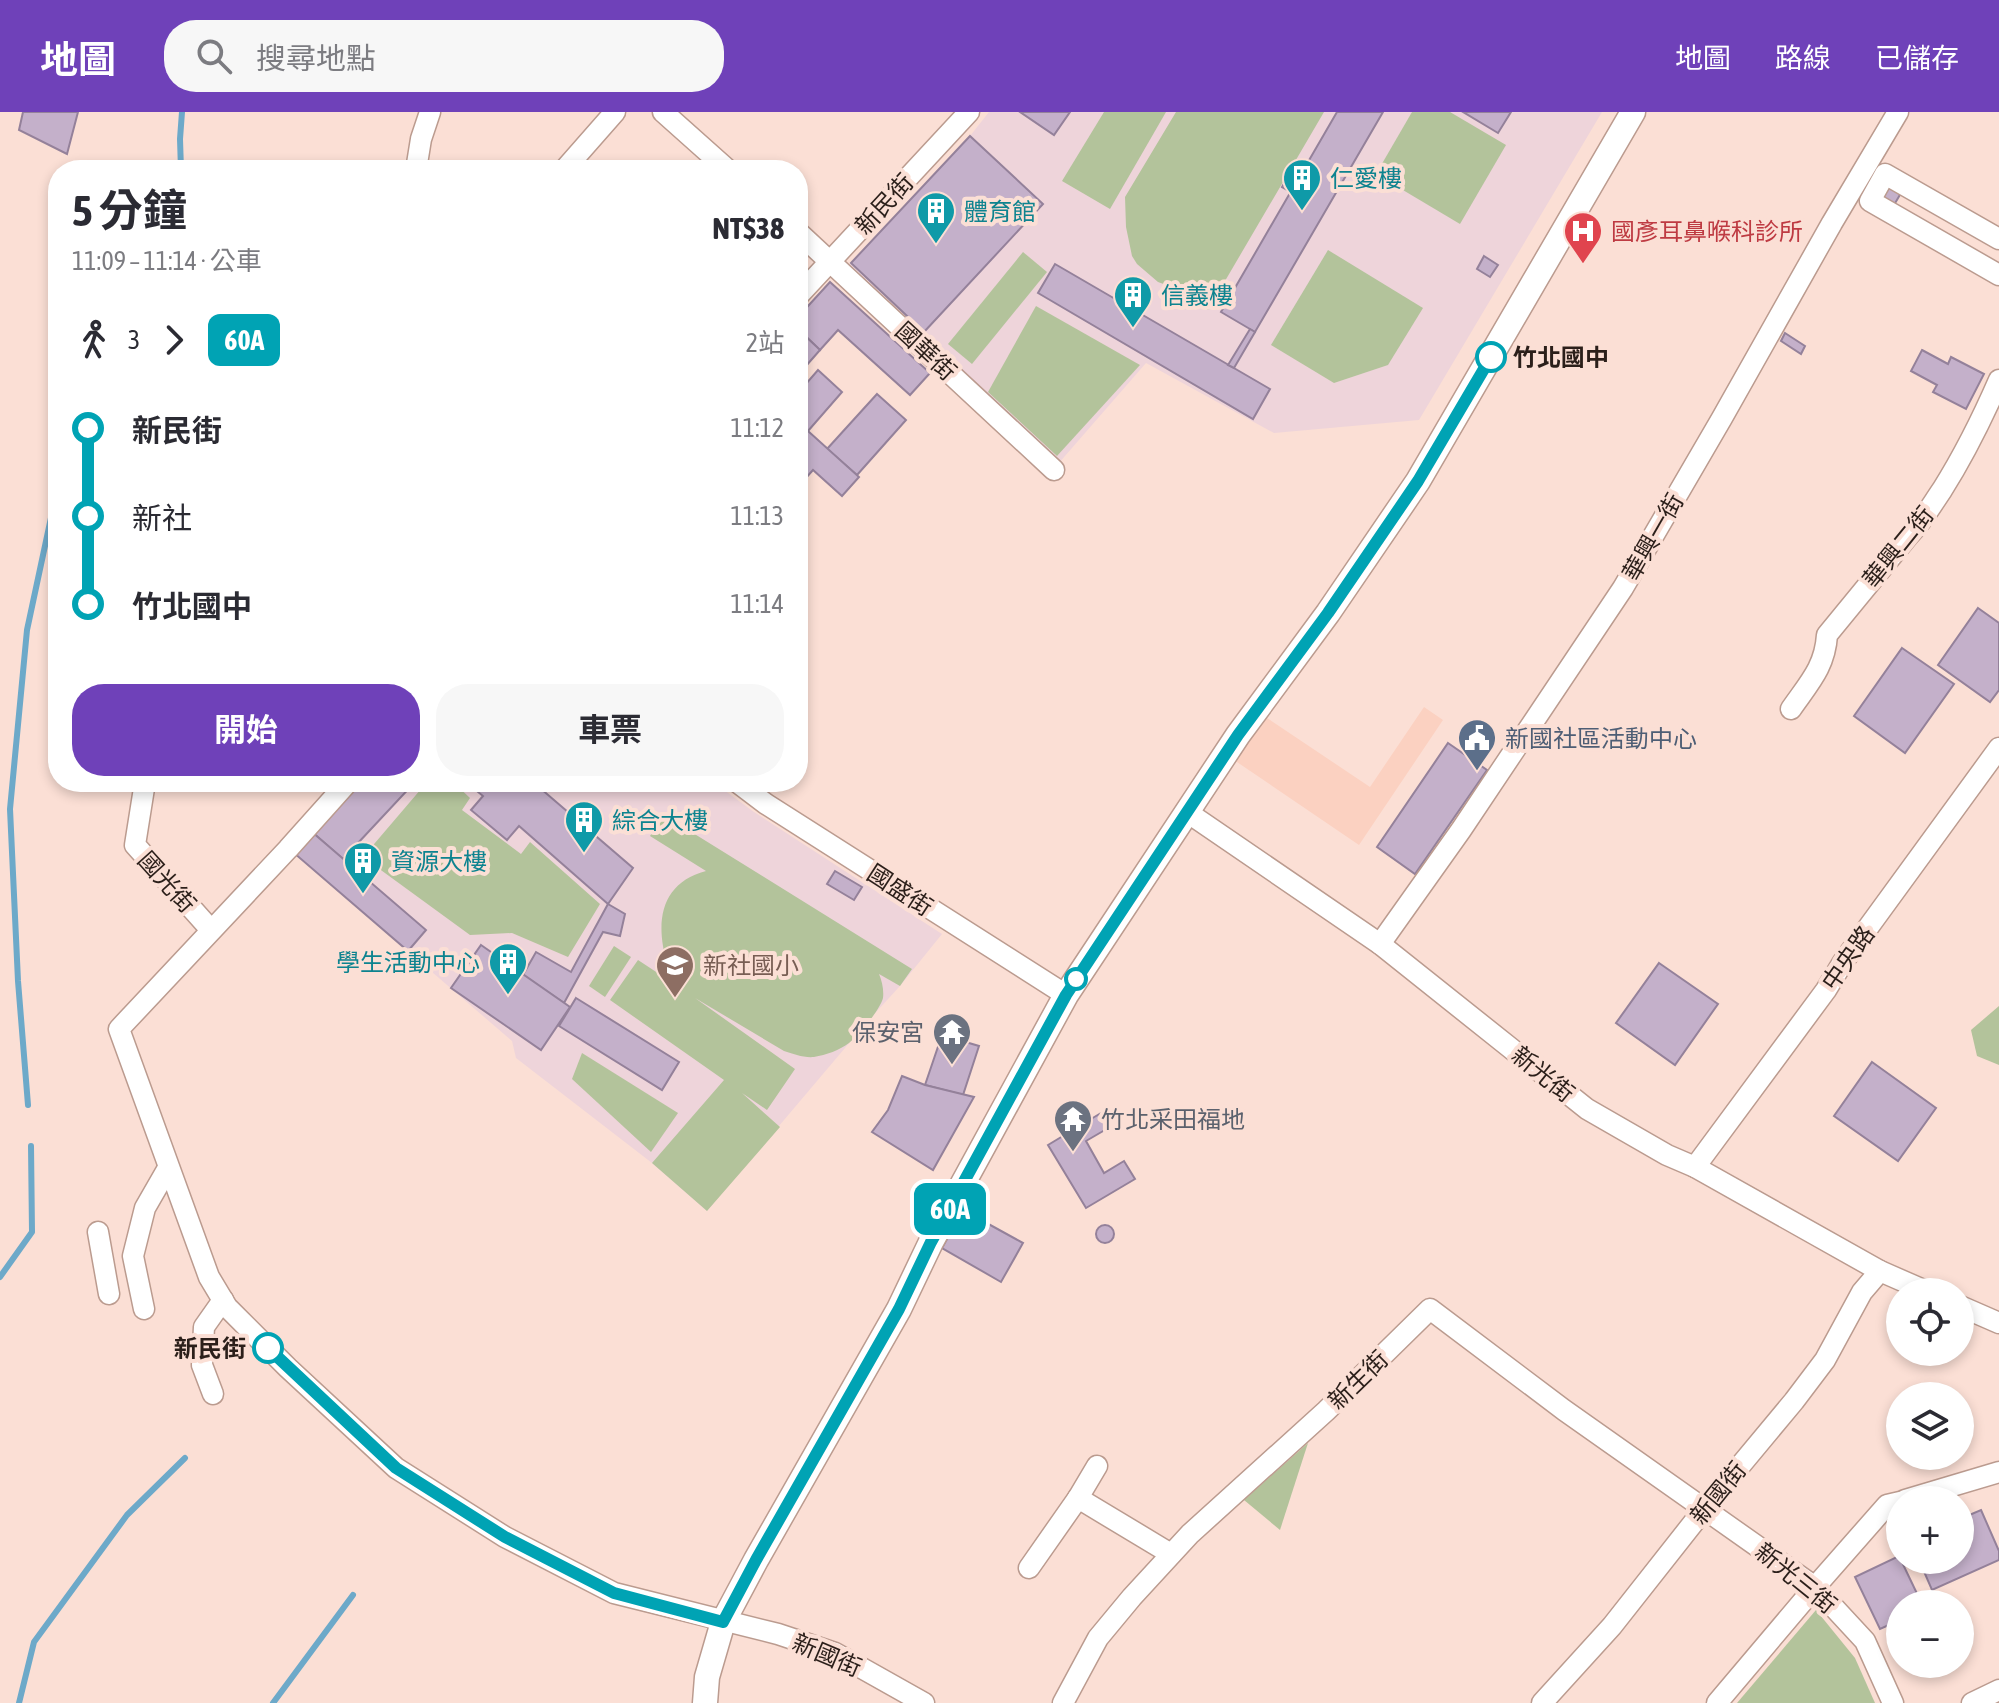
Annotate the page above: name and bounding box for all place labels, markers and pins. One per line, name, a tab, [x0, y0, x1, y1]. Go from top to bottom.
building icon: 仁愛樓	[1281, 157, 1323, 212]
place label: 仁愛樓	[1330, 165, 1402, 192]
building icon: 體育館	[915, 190, 957, 245]
place label: 體育館	[964, 198, 1036, 225]
hospital icon: 國彥耳鼻喉科診所	[1562, 210, 1604, 265]
place label: 國彥耳鼻喉科診所	[1611, 218, 1803, 245]
building icon: 信義樓	[1112, 274, 1154, 329]
place label: 信義樓	[1161, 282, 1233, 309]
marker: 竹北國中	[1476, 342, 1506, 372]
place label: 竹北國中	[1513, 344, 1609, 371]
public building icon: 新國社區活動中心	[1456, 717, 1498, 772]
place label: 新國社區活動中心	[1505, 725, 1697, 752]
building icon: 綜合大樓	[563, 799, 605, 854]
place label: 綜合大樓	[612, 807, 708, 834]
building icon: 資源大樓	[342, 840, 384, 895]
place label: 資源大樓	[391, 848, 487, 875]
building icon: 學生活動中心	[487, 941, 529, 996]
school or university icon: 新社國小	[654, 944, 696, 999]
place label: 學生活動中心	[336, 949, 480, 976]
place label: 新社國小	[703, 952, 799, 979]
unlabelled marker	[1065, 968, 1087, 990]
temple icon: 保安宮	[931, 1011, 973, 1066]
place label: 保安宮	[852, 1019, 924, 1046]
temple icon: 竹北采田福地	[1052, 1098, 1094, 1153]
place label: 竹北采田福地	[1101, 1106, 1245, 1133]
marker: 新民街	[253, 1333, 283, 1363]
place label: 新民街	[174, 1335, 246, 1362]

